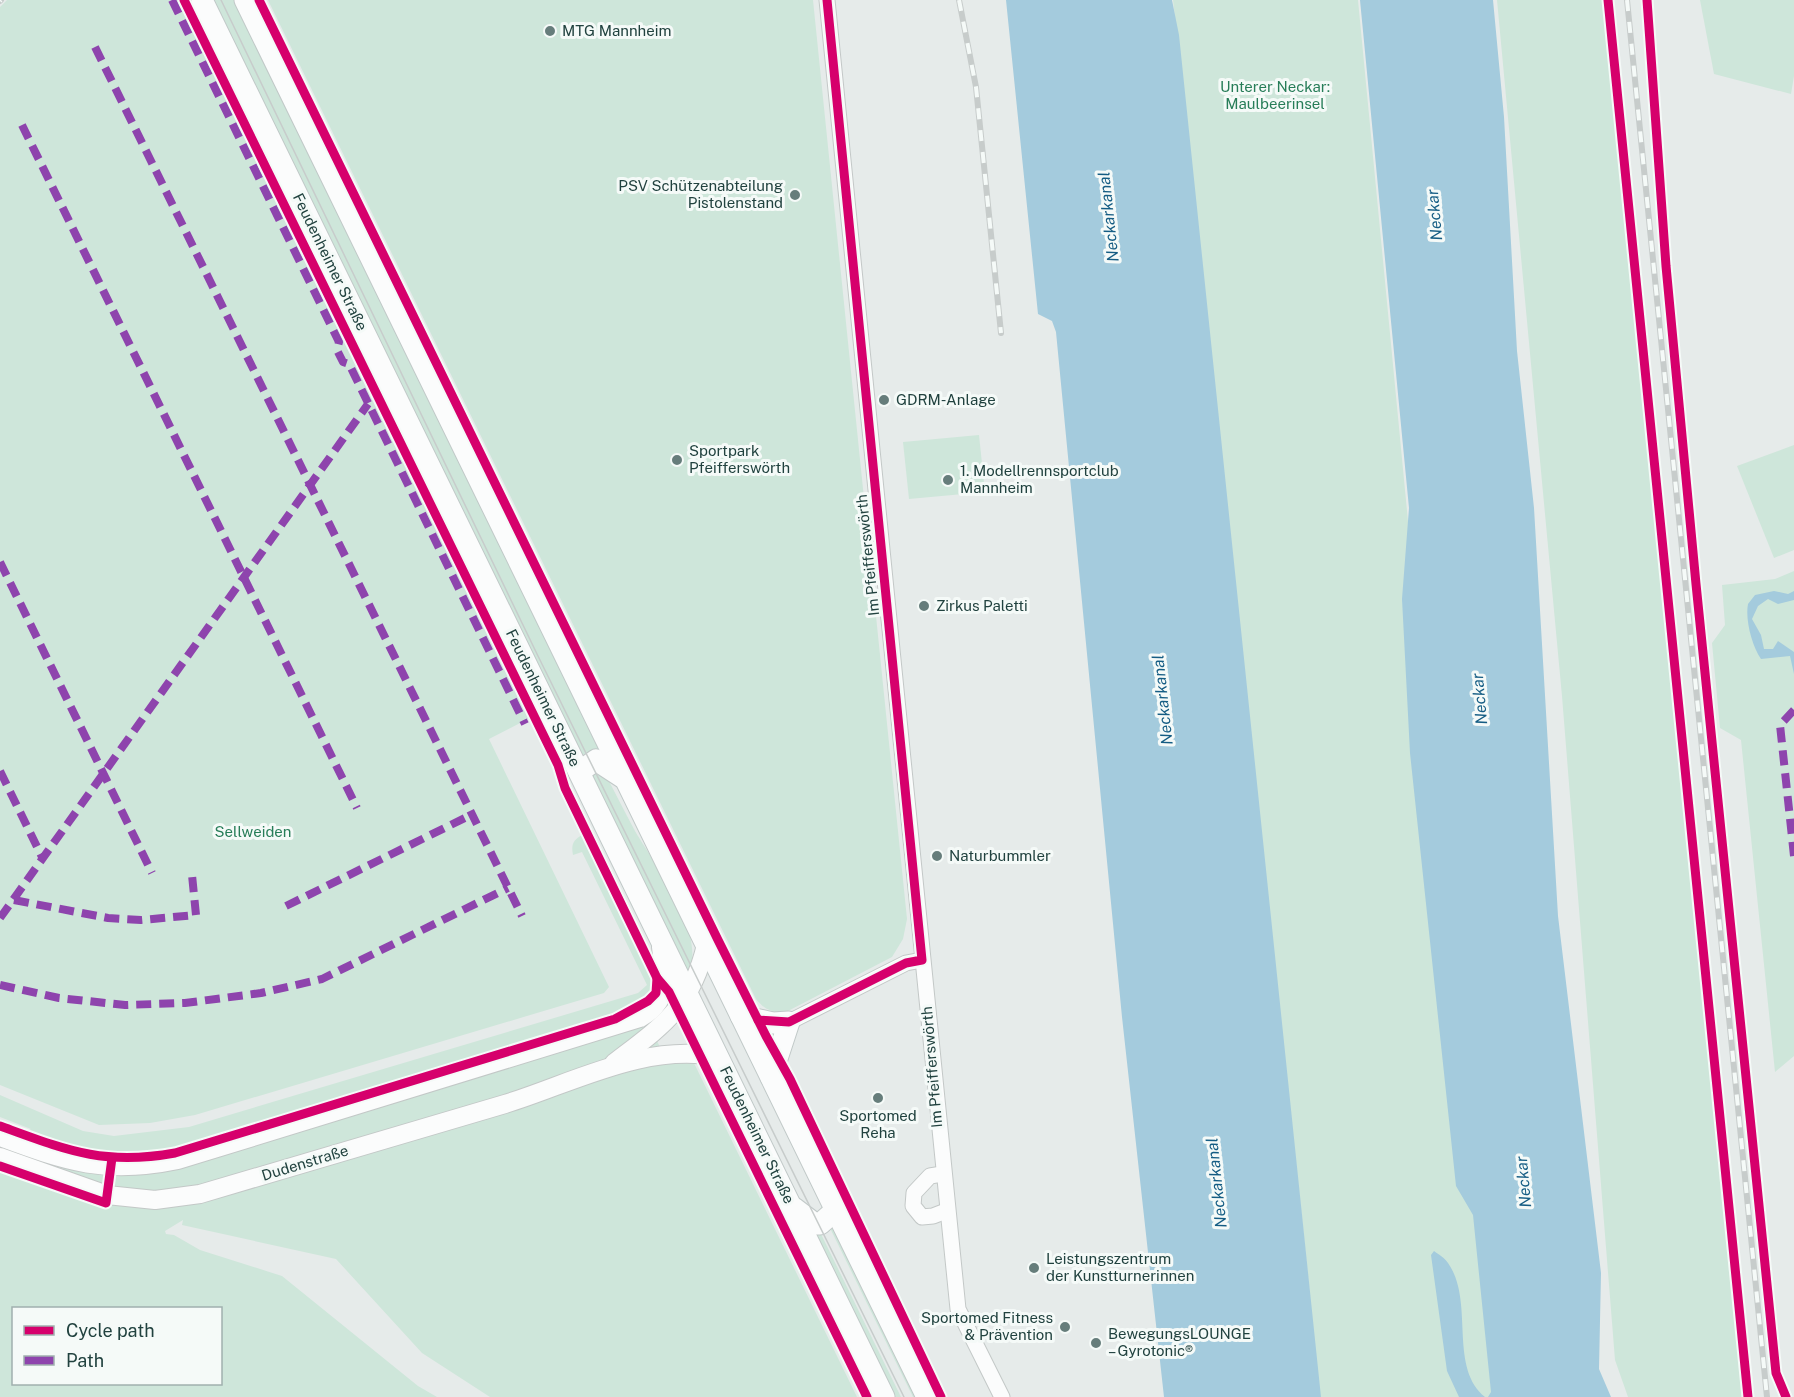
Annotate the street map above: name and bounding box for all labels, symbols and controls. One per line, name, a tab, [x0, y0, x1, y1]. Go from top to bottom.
place label: MTG Mannheim	[562, 22, 672, 39]
marker: MTG Mannheim	[543, 24, 557, 38]
park label: Unterer Neckar: Maulbeerinsel	[1220, 78, 1330, 112]
water label: Neckarkanal	[1094, 171, 1123, 263]
place label: PSV Schützenabteilung Pistolenstand	[618, 177, 783, 211]
water label: Neckar	[1423, 187, 1446, 241]
marker: PSV Schützenabteilung Pistolenstand	[788, 188, 802, 202]
street label: Feudenheimer Straße	[290, 190, 371, 333]
place label: GDRM-Anlage	[896, 391, 996, 408]
marker: GDRM-Anlage	[877, 393, 891, 407]
place label: Sportpark Pfeifferswörth	[689, 442, 790, 476]
marker: Sportpark Pfeifferswörth	[670, 453, 684, 467]
place label: 1. Modellrennsportclub Mannheim	[960, 462, 1119, 496]
marker: 1. Modellrennsportclub Mannheim	[941, 473, 955, 487]
street label: Im Pfeifferswörth	[853, 494, 882, 617]
place label: Zirkus Paletti	[936, 597, 1028, 614]
marker: Zirkus Paletti	[917, 599, 931, 613]
street label: Feudenheimer Straße	[503, 626, 584, 769]
water label: Neckarkanal	[1148, 654, 1177, 746]
water label: Neckar	[1468, 671, 1491, 725]
park label: Sellweiden	[215, 823, 291, 840]
place label: Naturbummler	[949, 847, 1051, 864]
marker: Naturbummler	[930, 849, 944, 863]
street label: Im Pfeifferswörth	[918, 1006, 945, 1129]
street label: Feudenheimer Straße	[717, 1063, 798, 1206]
marker: Sportomed Reha	[871, 1091, 885, 1105]
place label: Sportomed Reha	[839, 1107, 917, 1141]
water label: Neckarkanal	[1202, 1137, 1231, 1229]
street label: Dudenstraße	[260, 1141, 350, 1184]
water label: Neckar	[1512, 1154, 1535, 1208]
place label: Leistungszentrum der Kunstturnerinnen	[1046, 1250, 1194, 1284]
marker: Leistungszentrum der Kunstturnerinnen	[1027, 1261, 1041, 1275]
legend	[12, 1307, 222, 1385]
place label: Sportomed Fitness & Prävention	[921, 1309, 1053, 1343]
text: Cycle path	[66, 1320, 155, 1341]
marker: Sportomed Fitness & Prävention	[1058, 1320, 1072, 1334]
place label: BewegungsLOUNGE – Gyrotonic®	[1108, 1325, 1251, 1359]
marker: BewegungsLOUNGE – Gyrotonic®	[1089, 1336, 1103, 1350]
text: Path	[66, 1350, 104, 1371]

